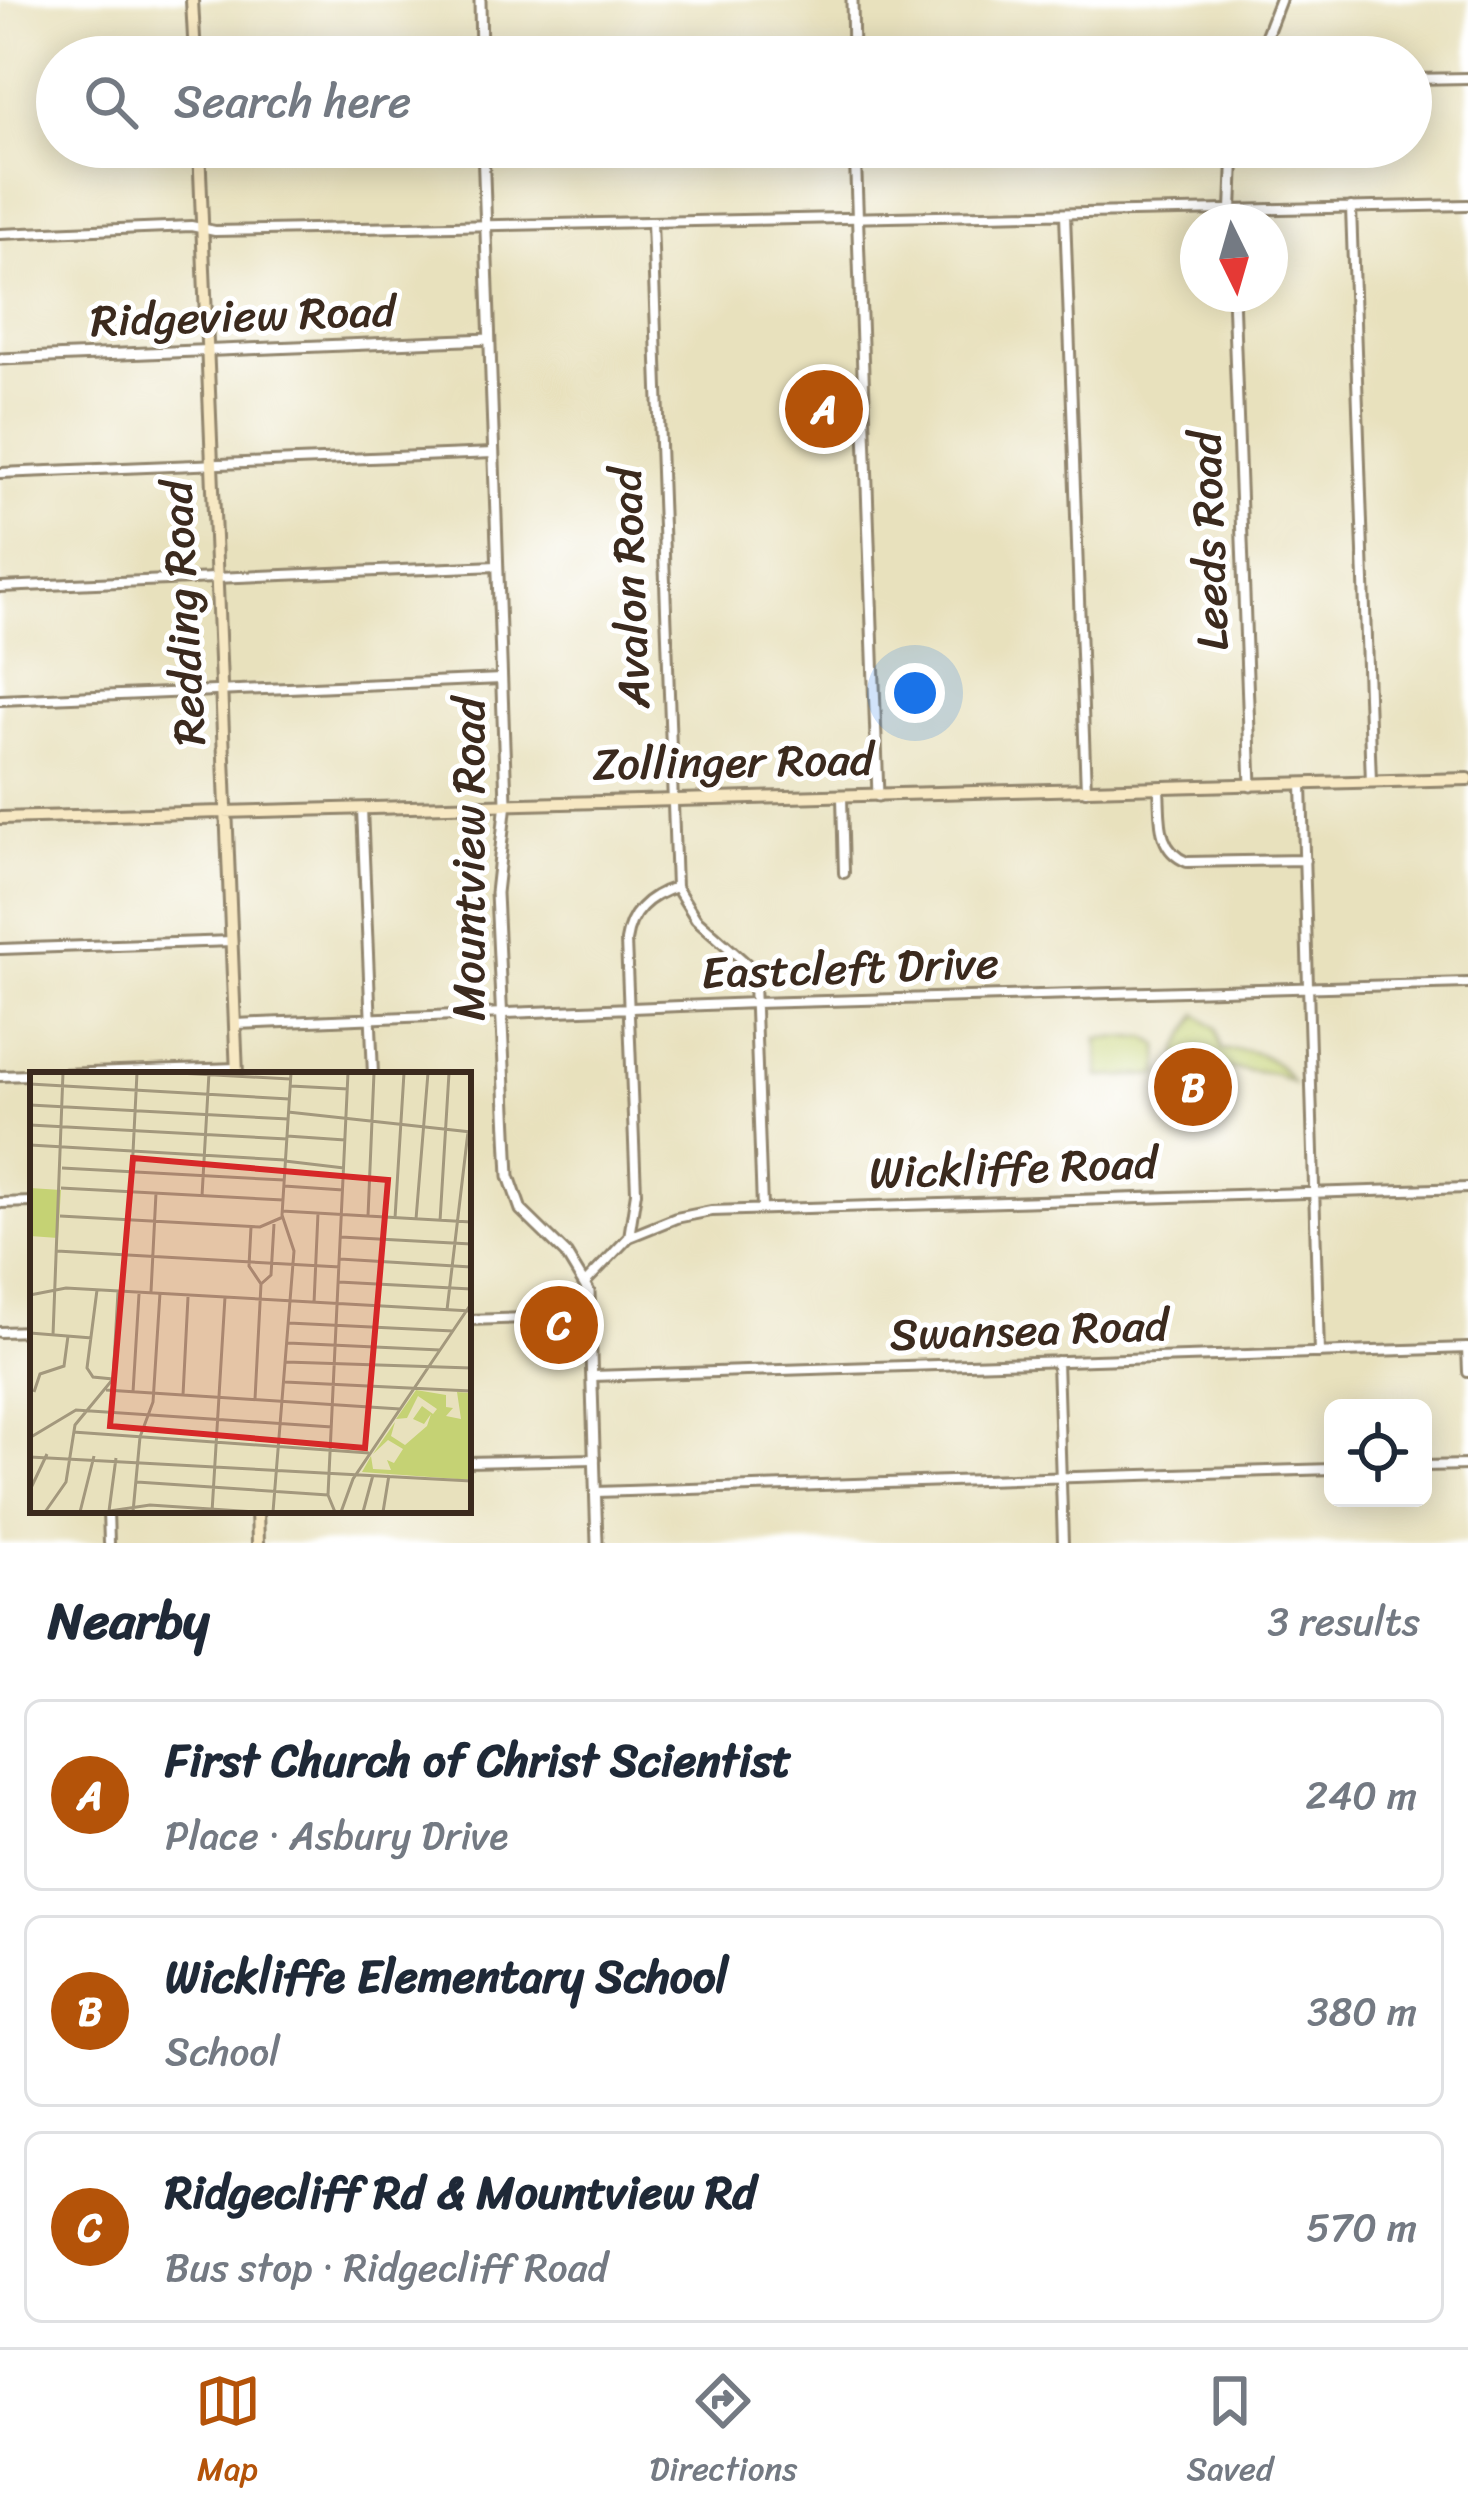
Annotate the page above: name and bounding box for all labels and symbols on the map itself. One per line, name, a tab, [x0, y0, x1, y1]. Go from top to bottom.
north arrow	[1180, 204, 1288, 312]
street label: Ridgeview Road	[89, 271, 400, 361]
pin: A	[785, 364, 863, 454]
street label: Leeds Road	[1165, 427, 1253, 652]
street label: Avalon Road	[586, 463, 674, 711]
street label: Redding Road	[136, 475, 230, 747]
your location	[885, 663, 945, 723]
street label: Mountview Road	[429, 694, 509, 1021]
street label: Zollinger Road	[592, 719, 877, 804]
street label: Eastcleft Drive	[700, 923, 1000, 1013]
pin: B	[1154, 1042, 1232, 1132]
inset map	[30, 1072, 471, 1513]
street label: Wickliffe Road	[867, 1123, 1162, 1213]
pin: C	[520, 1280, 598, 1370]
street label: Swansea Road	[888, 1285, 1173, 1375]

